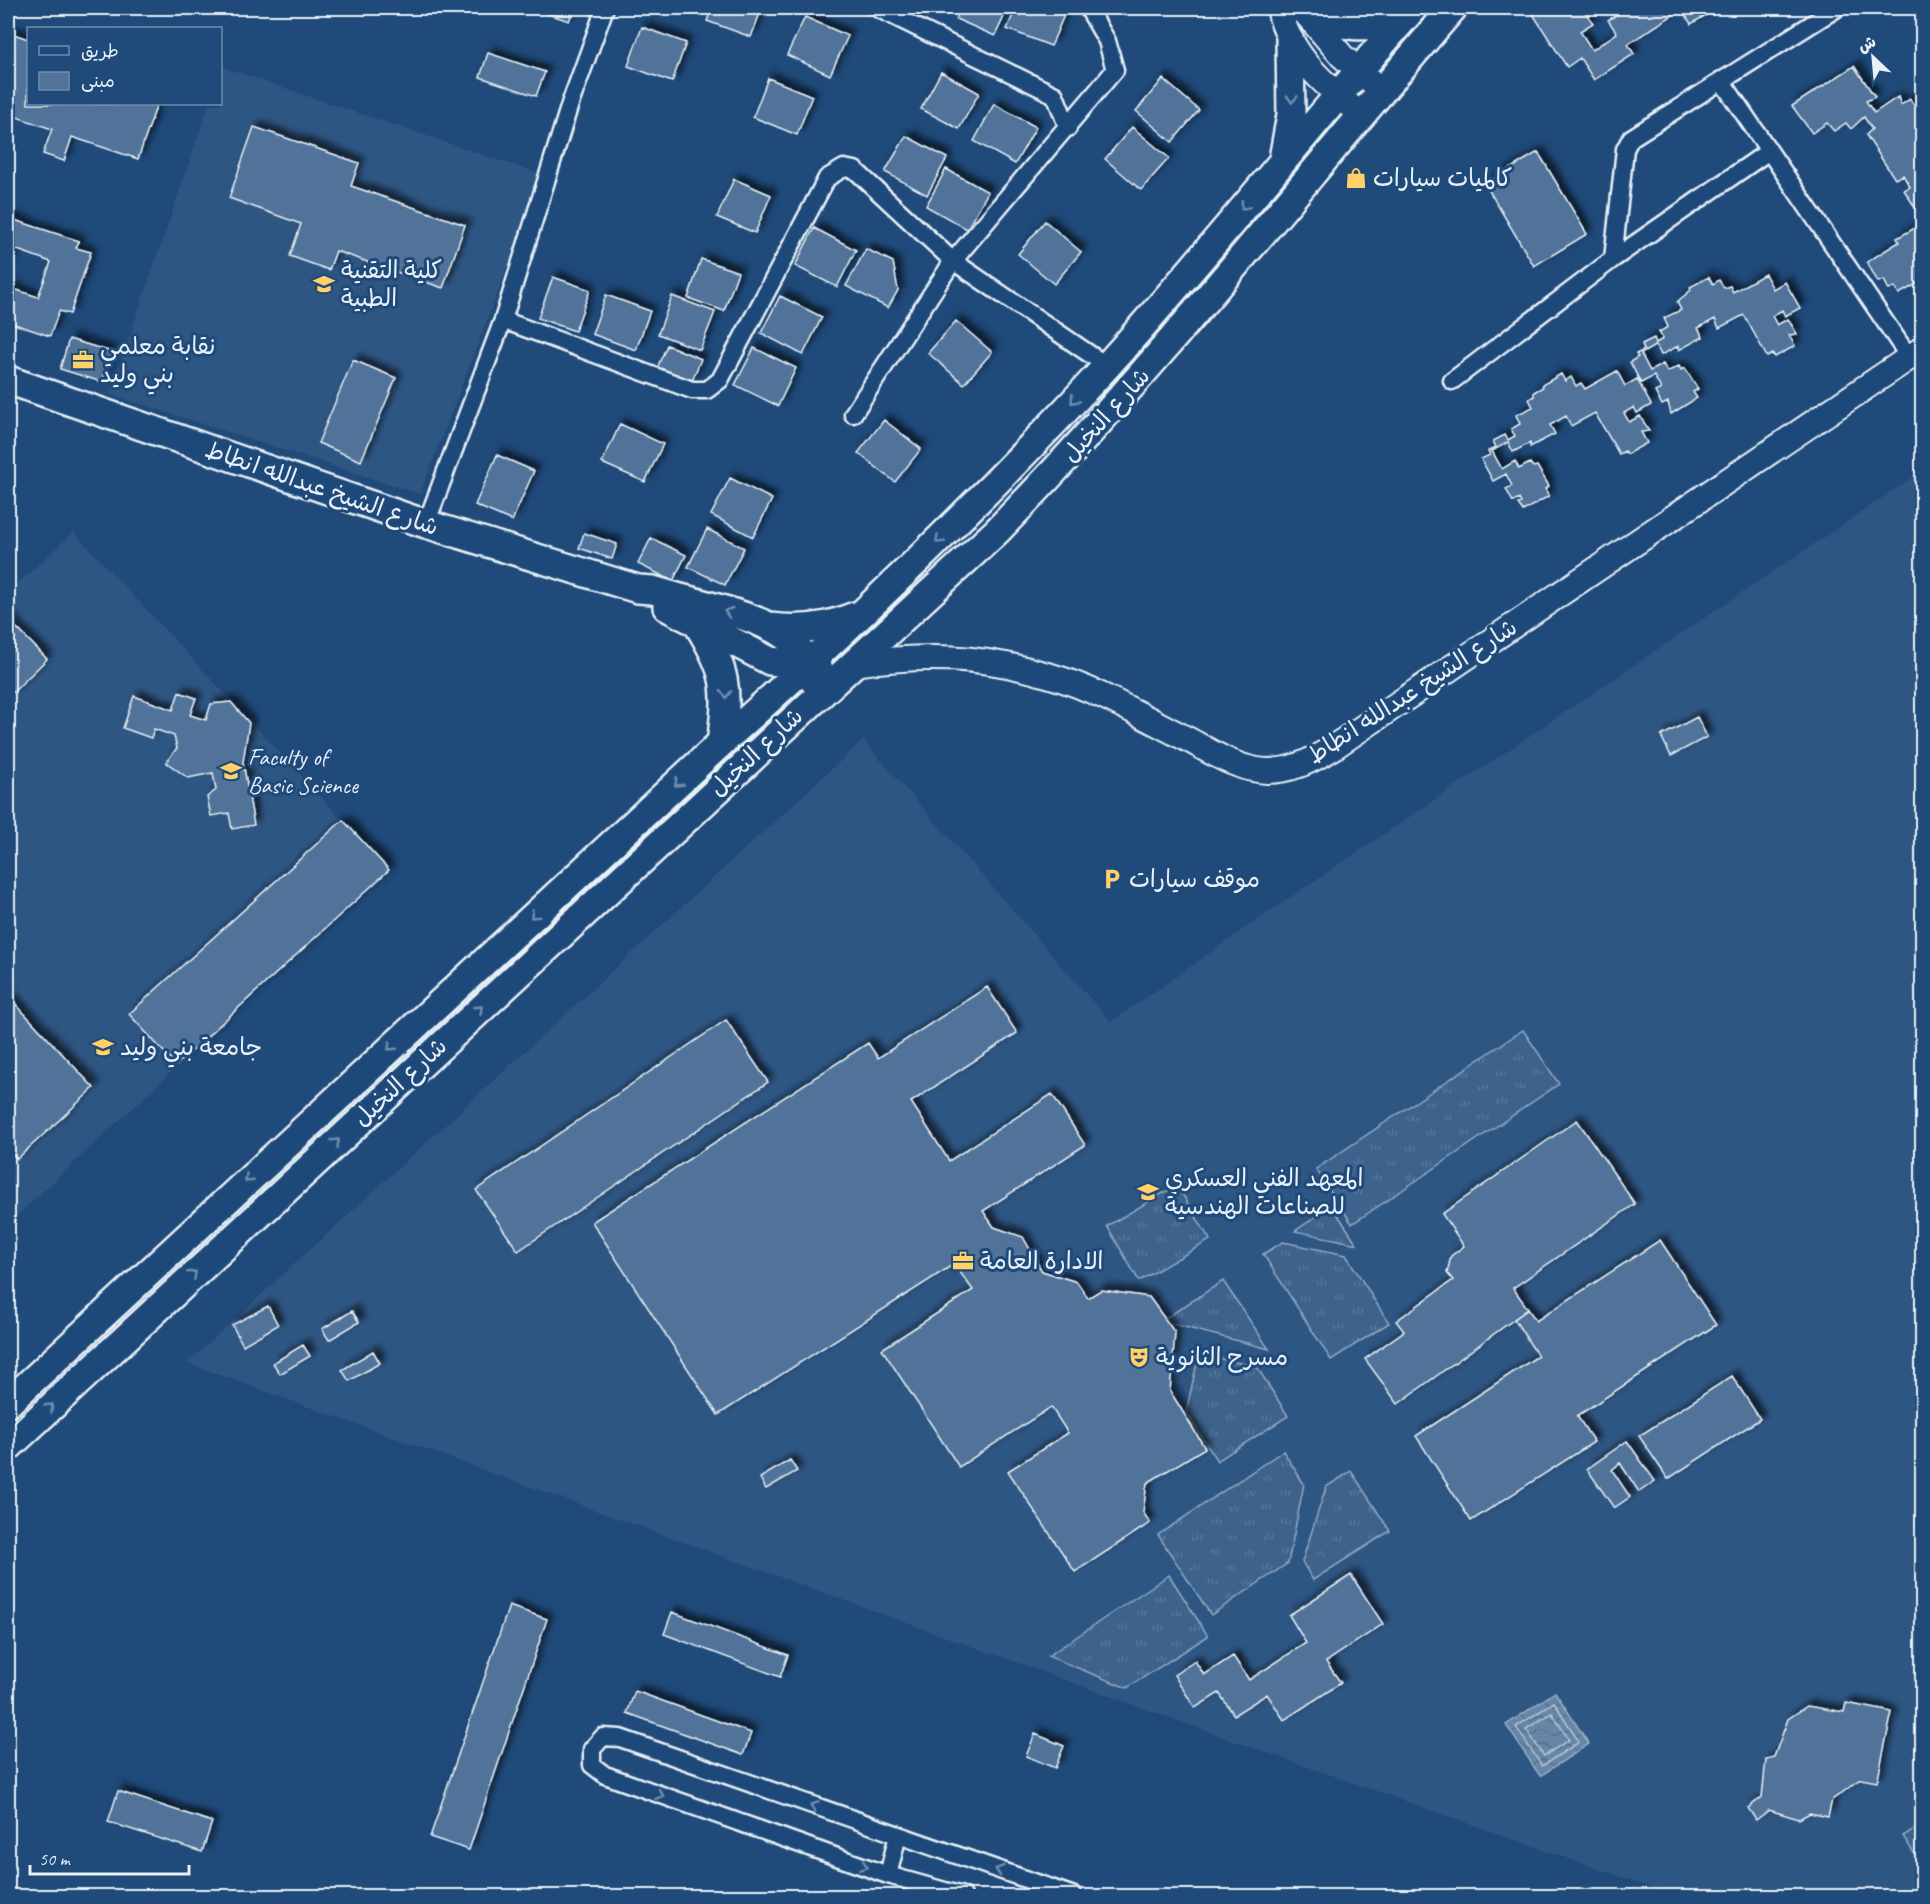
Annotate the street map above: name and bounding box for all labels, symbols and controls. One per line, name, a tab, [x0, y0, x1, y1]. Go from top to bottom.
legend	[27, 27, 222, 105]
north arrow	[1843, 27, 1903, 87]
text: ش	[1855, 32, 1879, 57]
text: طريق	[81, 40, 119, 62]
text: مبنى	[81, 70, 115, 92]
one-way arrow	[1285, 95, 1298, 104]
place label: كالميات سيارات	[1373, 163, 1512, 193]
shop icon: كالميات سيارات	[1344, 166, 1368, 190]
one-way arrow	[1240, 199, 1251, 210]
place label: كلية التقنية الطبية	[341, 255, 442, 313]
school or university icon: كلية التقنية الطبية	[312, 272, 336, 296]
place label: نقابة معلمي بني وليد	[100, 331, 215, 395]
office icon: نقابة معلمي بني وليد	[71, 348, 95, 372]
street label: شارع النخيل	[1056, 361, 1158, 470]
one-way arrow	[1071, 393, 1082, 404]
street label: شارع الشيخ عبدالله انطاط	[201, 434, 443, 544]
one-way arrow	[936, 533, 947, 544]
one-way arrow	[723, 607, 734, 620]
street label: شارع الشيخ عبدالله انطاط	[1301, 612, 1524, 772]
one-way arrow	[719, 690, 732, 699]
street label: شارع النخيل	[703, 701, 811, 804]
place label: Faculty of Basic Science	[248, 742, 360, 800]
school or university icon: Faculty of Basic Science	[219, 759, 243, 783]
one-way arrow	[674, 776, 685, 787]
place label: موقف سيارات	[1129, 864, 1260, 894]
parking icon: موقف سيارات	[1100, 867, 1124, 891]
one-way arrow	[531, 908, 541, 919]
one-way arrow	[472, 1005, 483, 1016]
street label: شارع النخيل	[347, 1031, 455, 1134]
place label: جامعة بني وليد	[120, 1032, 262, 1068]
school or university icon: جامعة بني وليد	[91, 1035, 115, 1059]
one-way arrow	[387, 1040, 398, 1051]
one-way arrow	[329, 1138, 340, 1149]
place label: المعهد الفني العسكري للصناعات الهندسية	[1165, 1163, 1363, 1221]
one-way arrow	[244, 1172, 254, 1183]
school or university icon: المعهد الفني العسكري للصناعات الهندسية	[1136, 1180, 1160, 1204]
place label: الادارة العامة	[980, 1246, 1104, 1276]
office icon: الادارة العامة	[951, 1249, 975, 1273]
one-way arrow	[187, 1270, 197, 1281]
place label: مسرح الثانوية	[1156, 1342, 1288, 1373]
theatre icon: مسرح الثانوية	[1127, 1345, 1151, 1369]
one-way arrow	[44, 1403, 54, 1414]
one-way arrow	[654, 1787, 665, 1800]
one-way arrow	[809, 1801, 820, 1814]
scale bar	[30, 1838, 189, 1876]
text: 50 m	[39, 1848, 72, 1870]
one-way arrow	[858, 1859, 869, 1872]
one-way arrow	[994, 1865, 1004, 1878]

